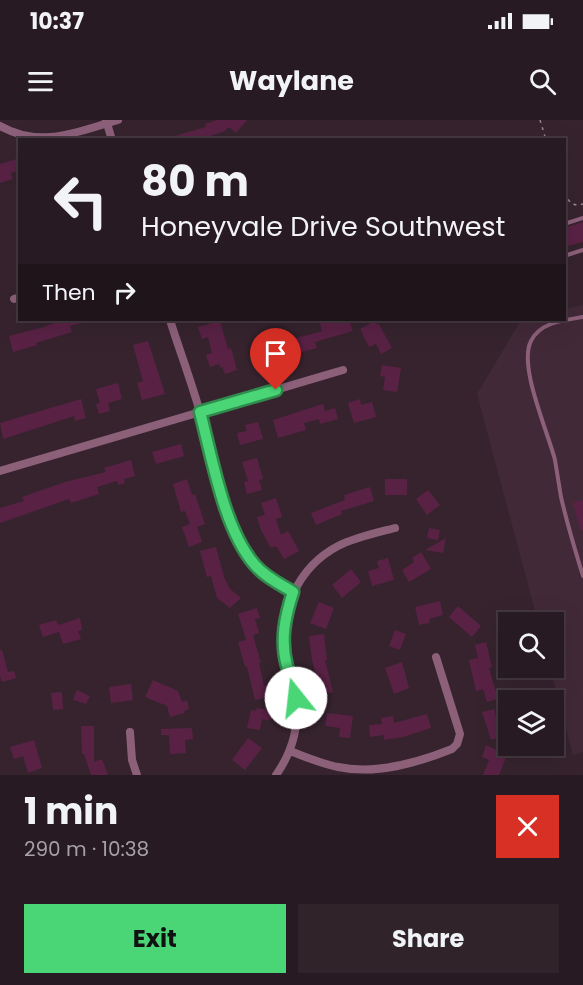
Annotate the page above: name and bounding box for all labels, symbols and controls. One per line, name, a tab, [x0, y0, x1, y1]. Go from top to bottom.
text: 10:37	[30, 6, 84, 37]
text: Waylane	[229, 62, 354, 99]
icon: menu	[24, 65, 57, 98]
icon: search	[526, 65, 559, 98]
text: 80 m	[141, 152, 249, 211]
icon: left	[42, 162, 120, 240]
text: Honeyvale Drive Southwest	[141, 208, 505, 245]
icon: right	[108, 276, 141, 309]
text: Then	[42, 277, 96, 308]
pin	[250, 328, 301, 390]
icon: arrive	[259, 337, 292, 370]
map controls	[498, 612, 564, 756]
button: search	[498, 612, 564, 678]
position arrow	[264, 666, 328, 730]
button: layers	[498, 690, 564, 756]
text: 1 min	[24, 786, 118, 837]
button: close	[496, 795, 559, 858]
text: 290 m · 10:38	[24, 835, 149, 863]
button: Exit	[24, 904, 286, 973]
button: Share	[298, 904, 559, 973]

